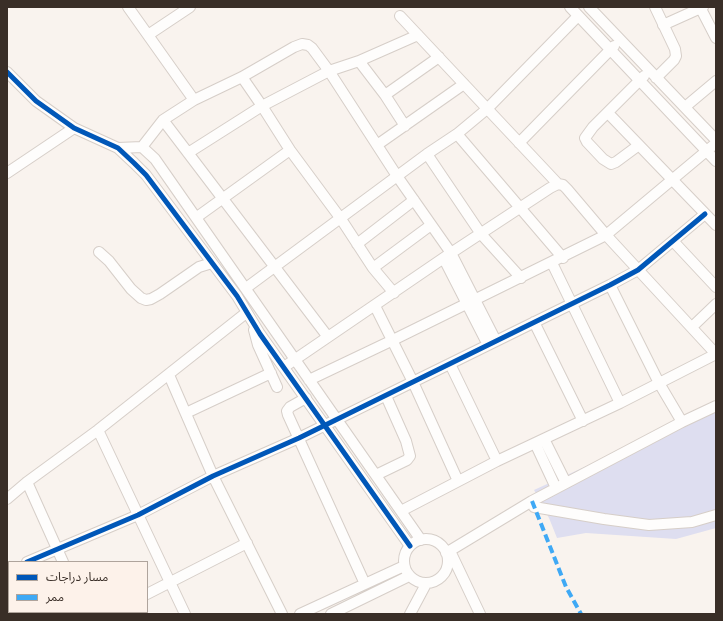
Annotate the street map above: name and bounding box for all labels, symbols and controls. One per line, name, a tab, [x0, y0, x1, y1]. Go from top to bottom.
legend	[8, 561, 148, 613]
text: مسار دراجات	[46, 569, 108, 584]
text: ممر	[46, 589, 64, 604]

